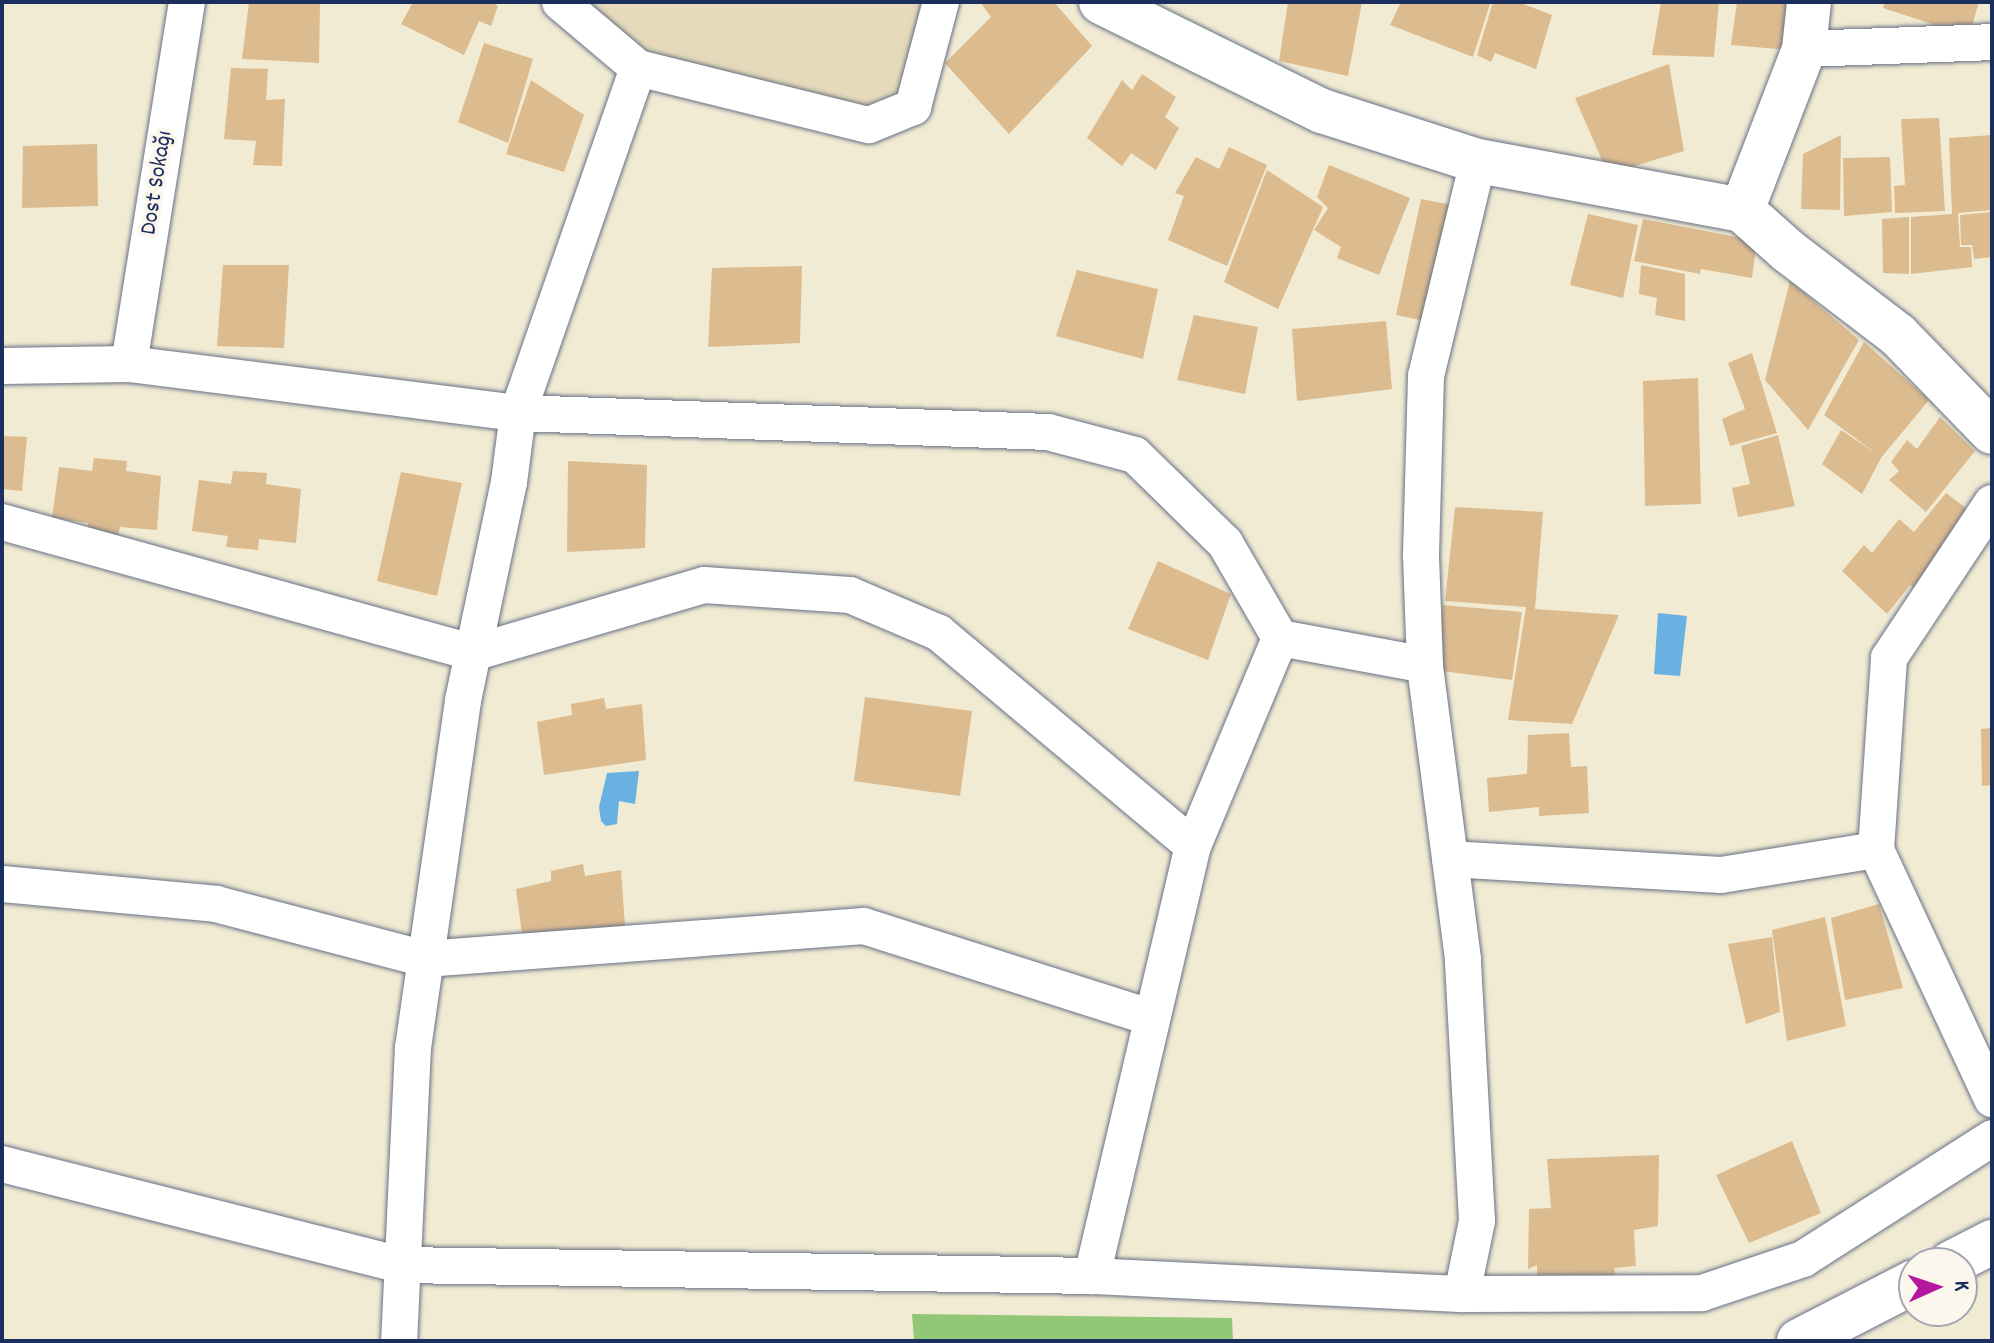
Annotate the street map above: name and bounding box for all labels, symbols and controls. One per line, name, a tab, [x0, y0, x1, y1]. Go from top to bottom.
street label: Dost Sokağı	[136, 129, 180, 237]
north arrow	[1898, 1247, 1978, 1327]
text: K	[1945, 1280, 1976, 1292]

